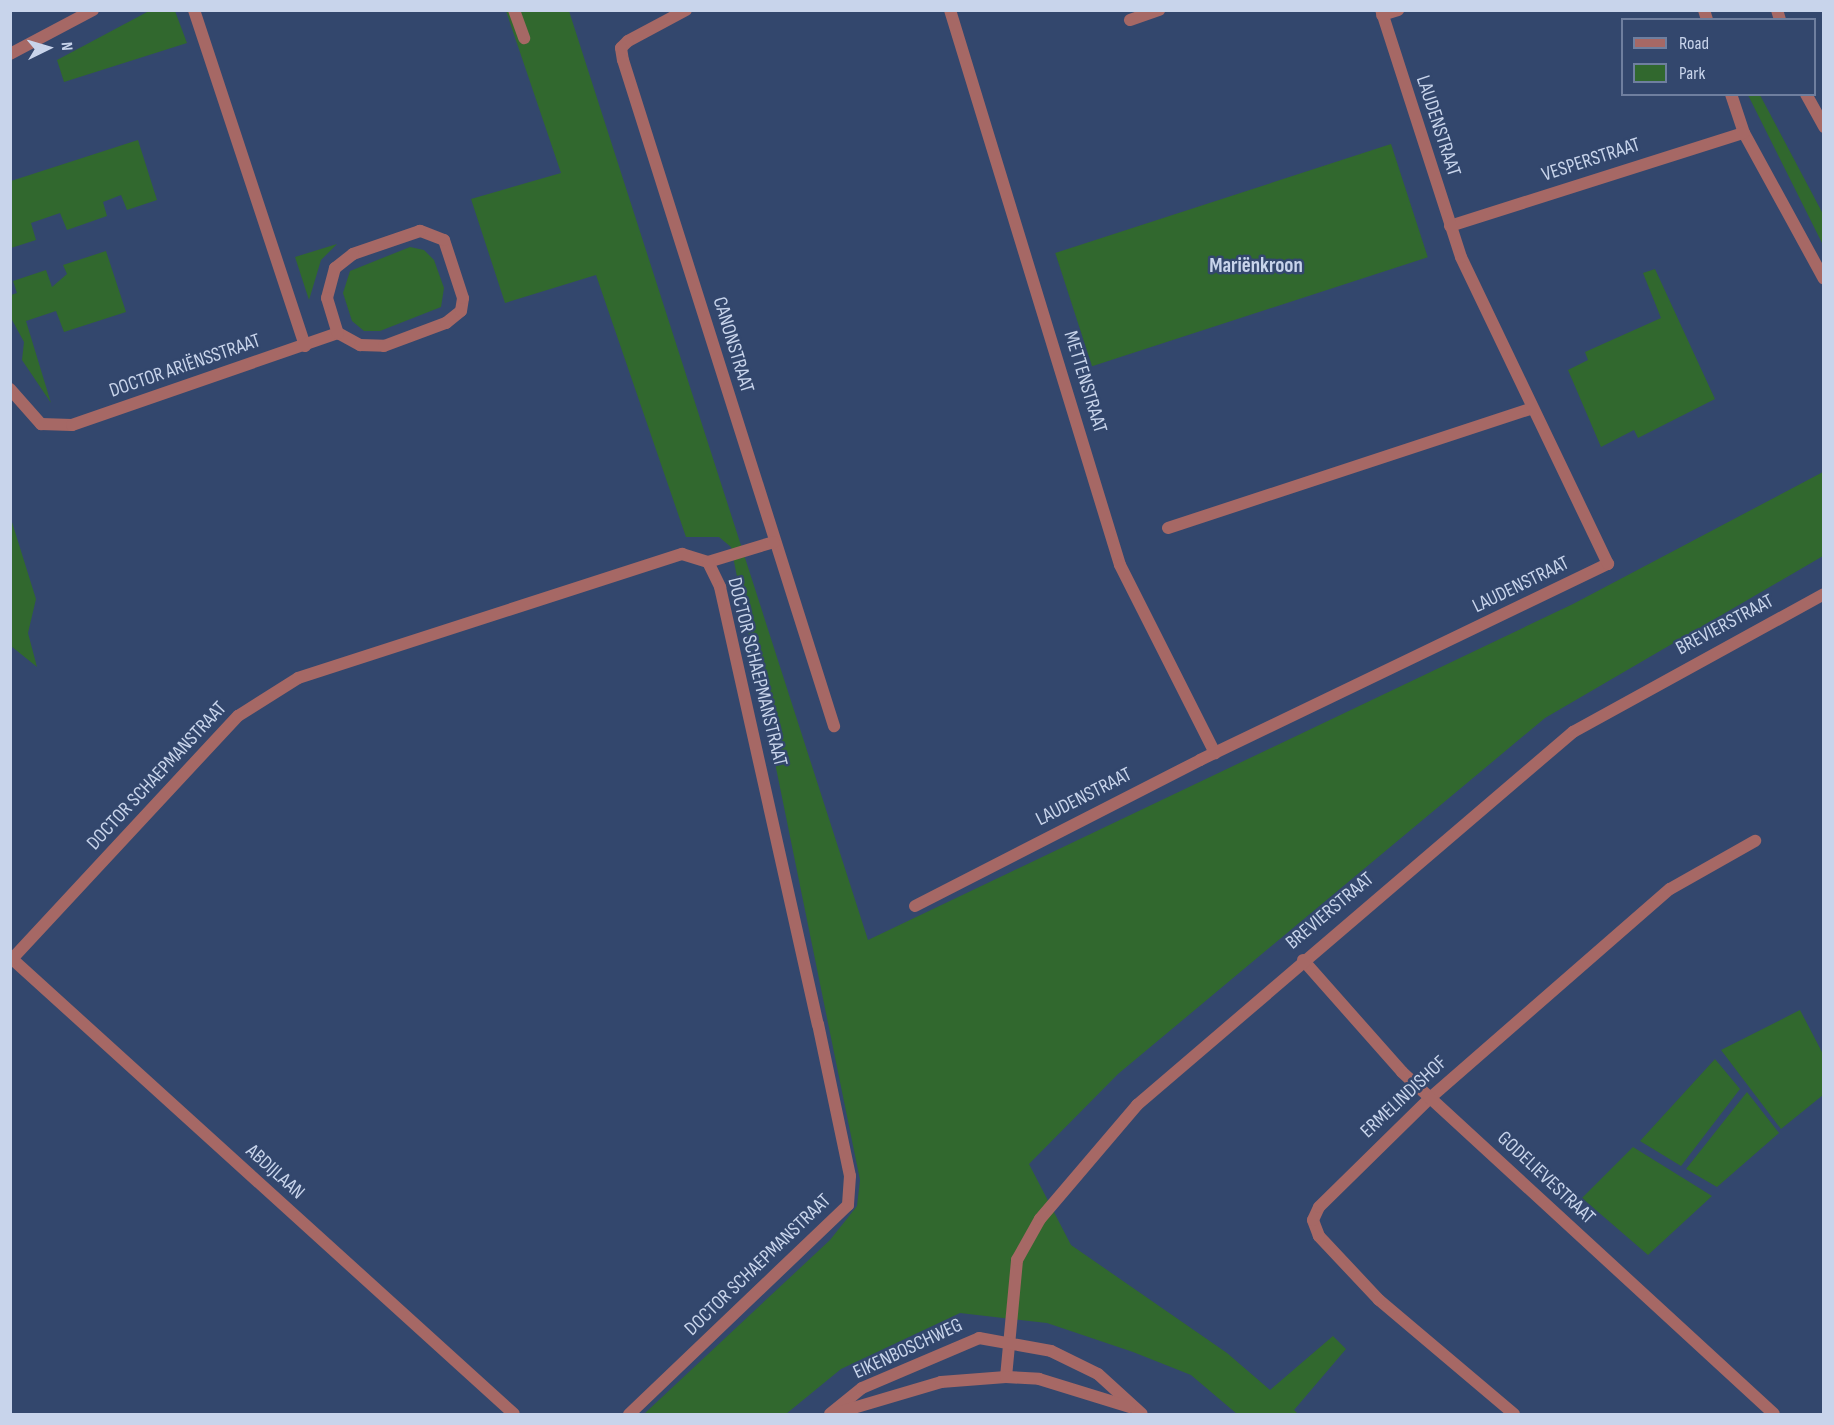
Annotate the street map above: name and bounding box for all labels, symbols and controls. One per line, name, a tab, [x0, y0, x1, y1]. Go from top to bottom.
north arrow	[18, 18, 78, 78]
legend	[1621, 18, 1816, 96]
text: Road	[1679, 33, 1709, 54]
text: N	[57, 41, 76, 51]
text: Park	[1679, 63, 1705, 84]
street label: LAUDENSTRAAT	[1410, 73, 1466, 179]
street label: VESPERSTRAAT	[1539, 133, 1643, 187]
district label: Mariënkroon	[1209, 253, 1303, 279]
street label: CANONSTRAAT	[707, 294, 759, 396]
street label: METTENSTRAAT	[1058, 328, 1112, 436]
street label: DOCTOR ARIËNSSTRAAT	[106, 329, 264, 403]
street label: LAUDENSTRAAT	[1469, 551, 1573, 619]
street label: DOCTOR SCHAEPMANSTRAAT	[722, 575, 792, 769]
street label: BREVIERSTRAAT	[1672, 589, 1778, 661]
street label: DOCTOR SCHAEPMANSTRAAT	[82, 697, 232, 855]
street label: LAUDENSTRAAT	[1032, 763, 1136, 831]
street label: BREVIERSTRAAT	[1281, 867, 1379, 955]
street label: ERMELINDISHOF	[1356, 1051, 1452, 1143]
street label: GODELIEVESTRAAT	[1492, 1127, 1600, 1229]
street label: ABDIJLAAN	[241, 1139, 309, 1205]
street label: DOCTOR SCHAEPMANSTRAAT	[680, 1189, 836, 1341]
street label: EIKENBOSCHWEG	[850, 1313, 966, 1385]

